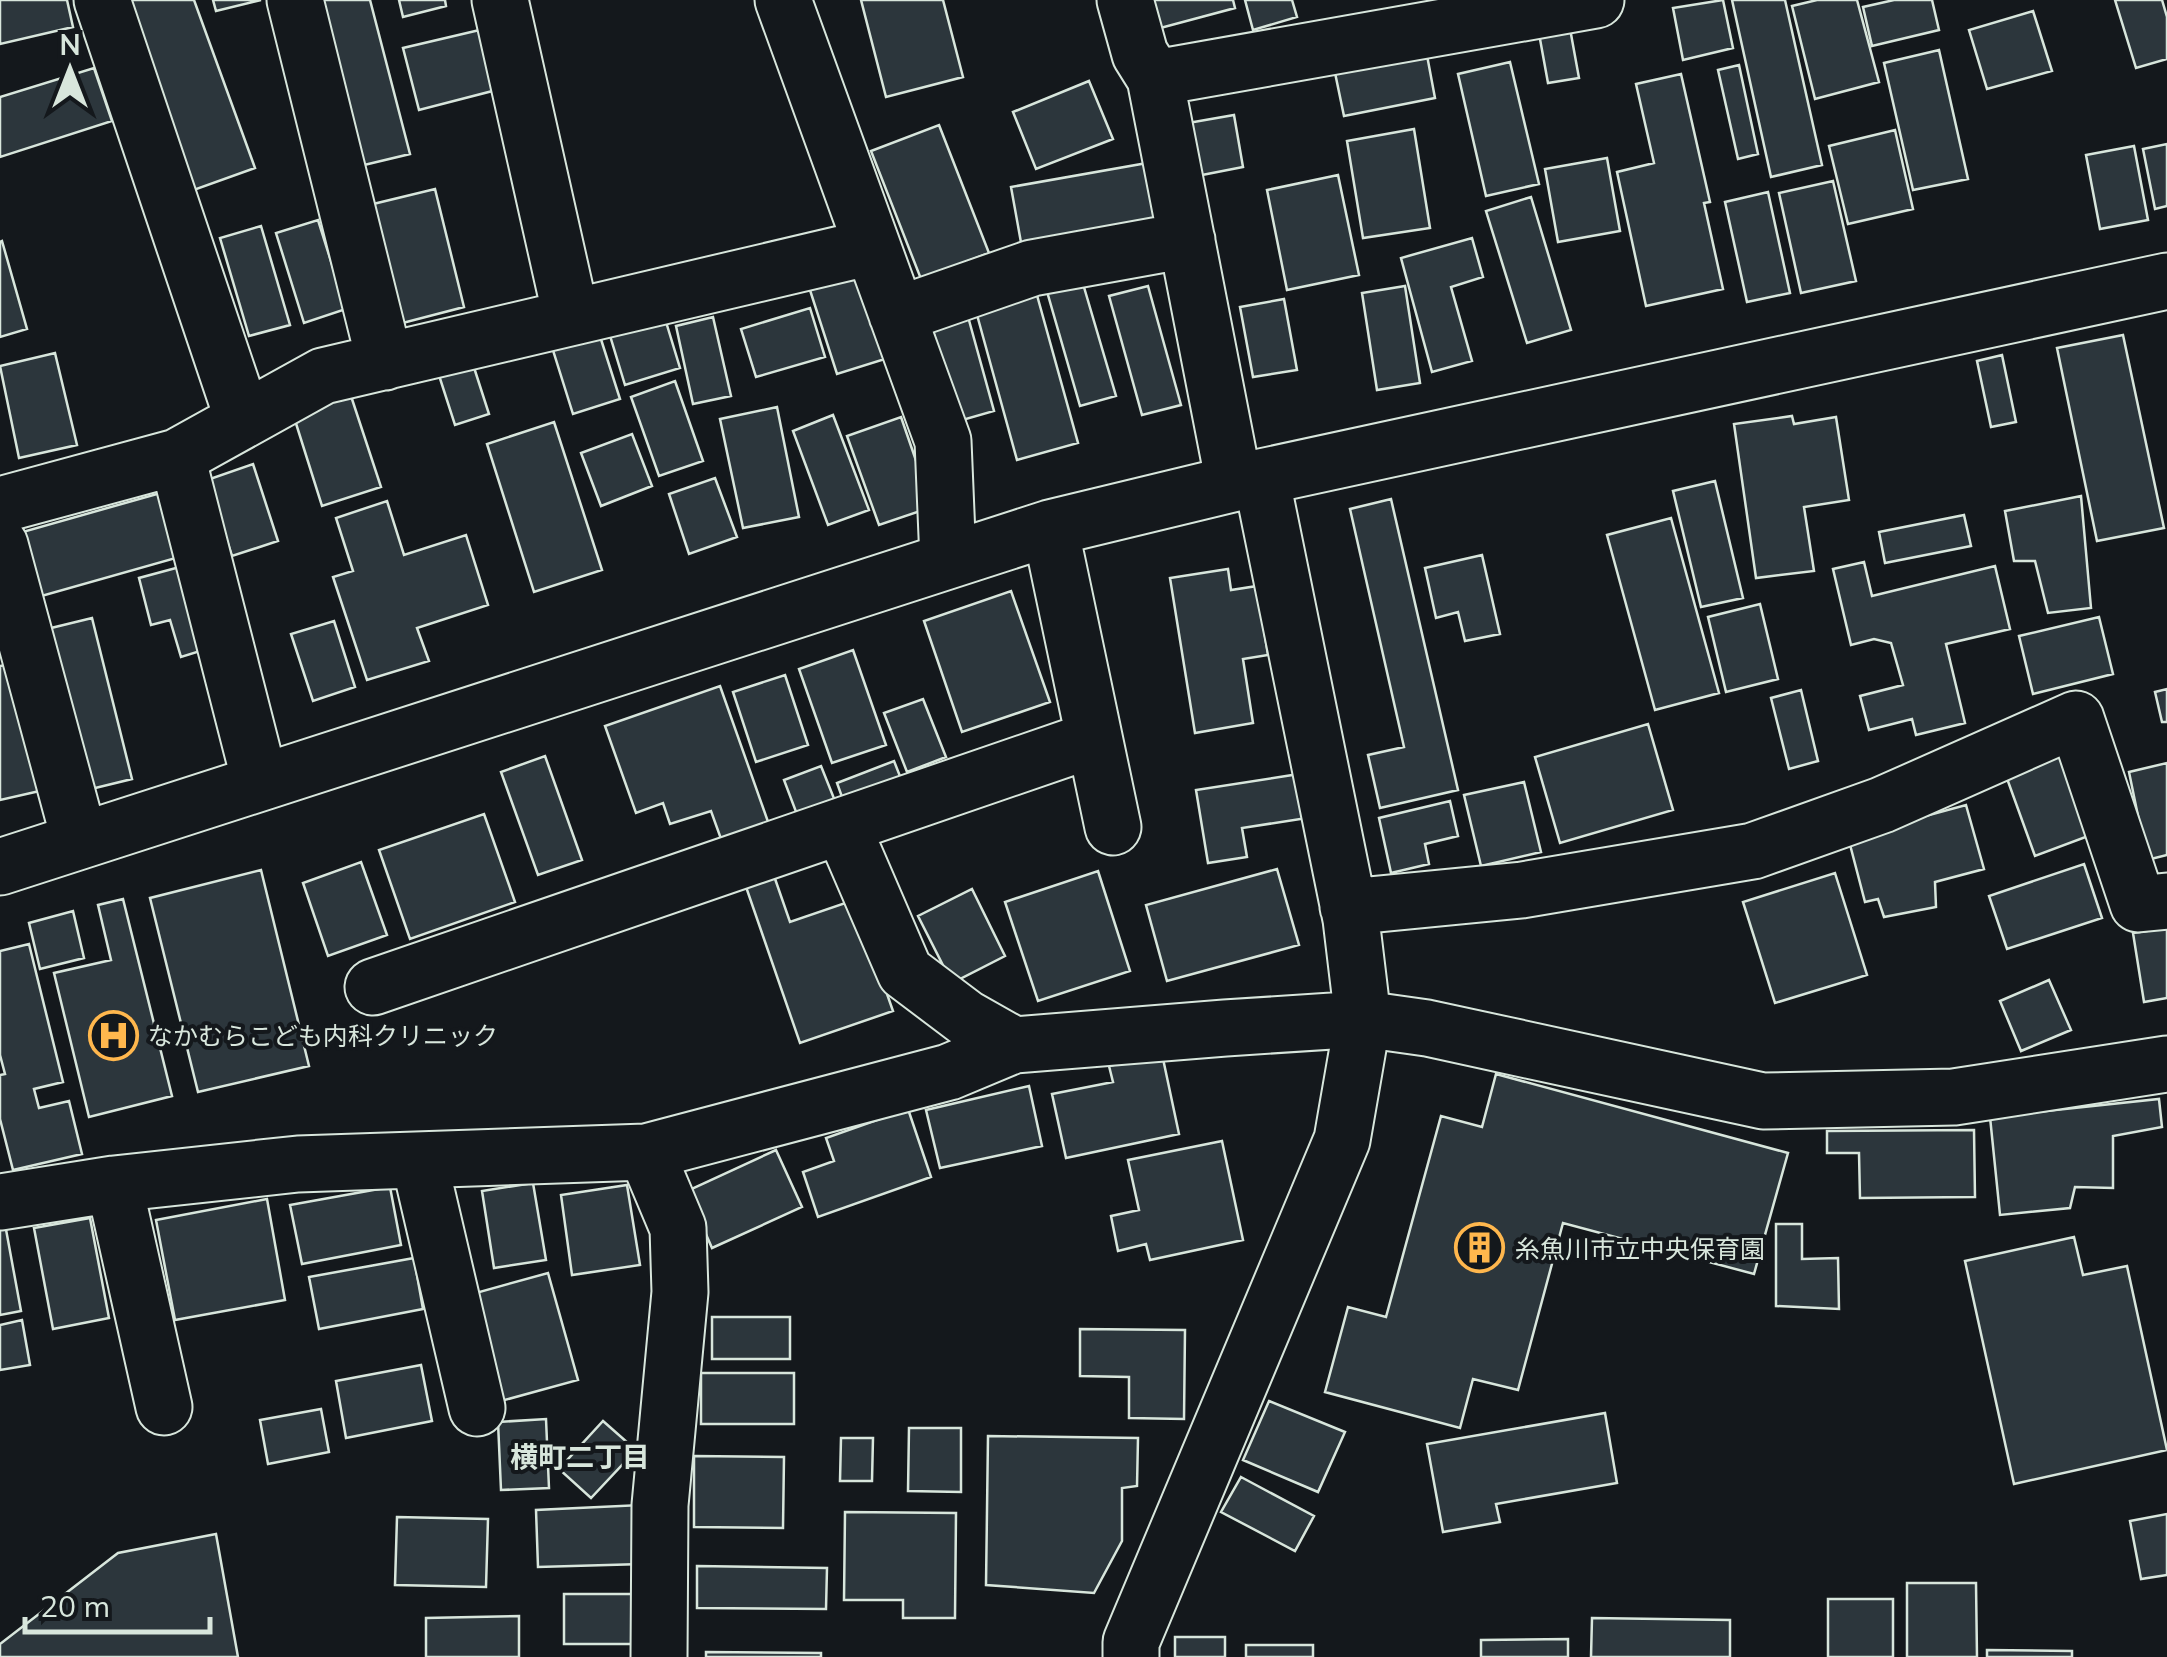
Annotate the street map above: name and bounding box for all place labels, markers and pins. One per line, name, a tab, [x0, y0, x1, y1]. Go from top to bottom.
hospital icon: なかむらこども内科クリニック	[87, 1009, 139, 1061]
place label: なかむらこども内科クリニック	[148, 1020, 498, 1051]
building icon: 糸魚川市立中央保育園	[1454, 1222, 1506, 1274]
place label: 糸魚川市立中央保育園	[1515, 1233, 1765, 1264]

